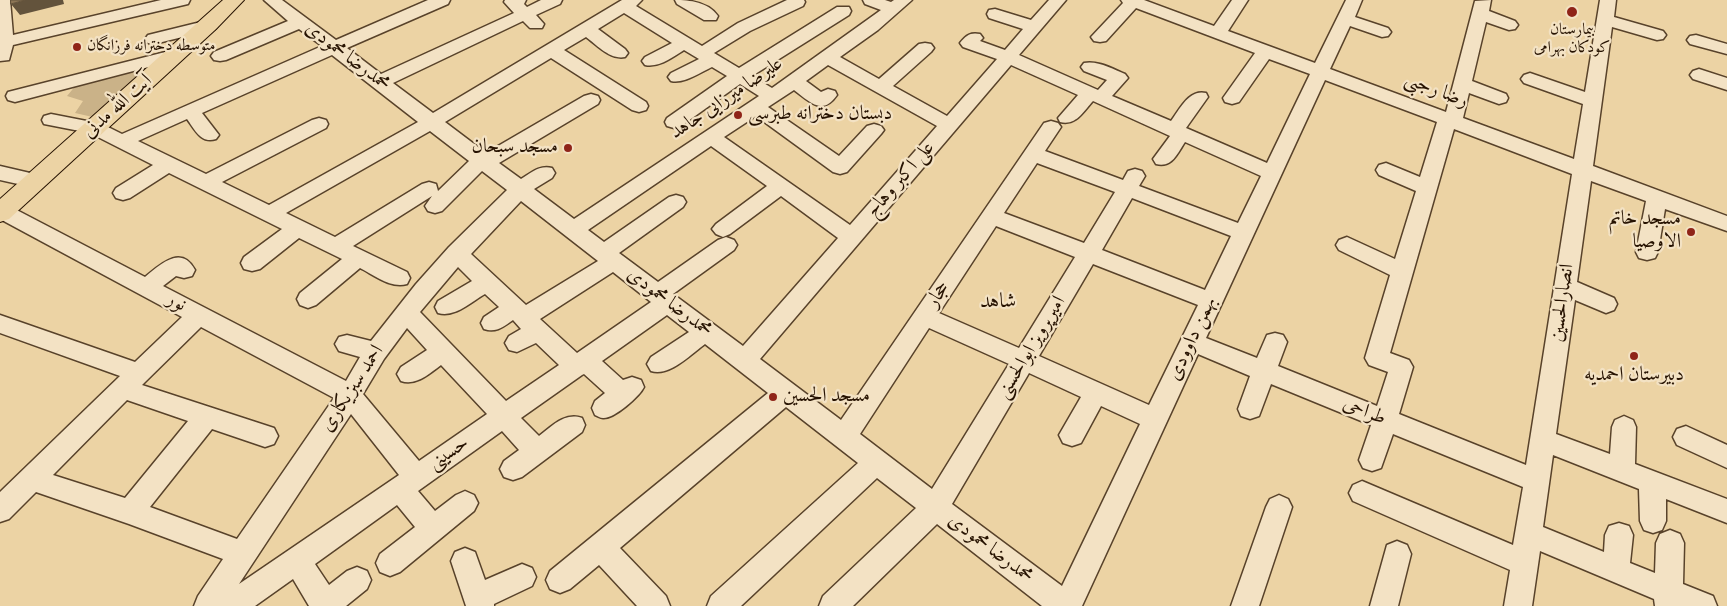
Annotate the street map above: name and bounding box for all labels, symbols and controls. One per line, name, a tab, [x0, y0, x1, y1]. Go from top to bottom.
marker: بیمارستان کودکان بهرامی	[1565, 5, 1579, 19]
street label: محمدرضا محمودی	[300, 17, 394, 97]
place label: بیمارستان کودکان بهرامی	[1534, 21, 1610, 59]
place label: متوسطه دخترانه فرزانگان	[87, 37, 215, 57]
marker: متوسطه دخترانه فرزانگان	[71, 41, 83, 53]
street label: علیرضا میرزایی جاهد	[666, 52, 788, 146]
street label: رضا رجبی	[1401, 68, 1471, 114]
street label: آیت الله مدنی	[78, 70, 158, 144]
place label: دبستان دخترانه طبرسی	[748, 103, 892, 127]
marker: دبستان دخترانه طبرسی	[732, 109, 744, 121]
place label: مسجد سبحان	[472, 136, 558, 160]
street label: علی اکبر وهاج	[861, 137, 941, 223]
marker: مسجد سبحان	[562, 142, 574, 154]
place label: مسجد خاتم الاوصیا	[1609, 208, 1681, 255]
marker: مسجد خاتم الاوصیا	[1685, 226, 1697, 238]
street label: انصارالحسین	[1546, 262, 1580, 344]
street label: محمدرضا محمودی	[622, 263, 716, 343]
street label: حجار	[922, 277, 956, 313]
street label: نور	[162, 288, 190, 318]
district label: شاهد	[980, 290, 1016, 316]
street label: امیرپرویز ابوالحسنی	[992, 292, 1072, 404]
street label: بهمن داوودی	[1163, 293, 1223, 385]
street label: احمد سبزیکاری	[316, 341, 390, 437]
marker: دبیرستان احمدیه	[1628, 350, 1640, 362]
place label: دبیرستان احمدیه	[1584, 364, 1684, 388]
place label: مسجد الحسین	[783, 385, 870, 409]
marker: مسجد الحسین	[767, 391, 779, 403]
street label: طراحی	[1339, 393, 1389, 431]
street label: حسینی	[424, 432, 474, 476]
street label: محمدرضا محمودی	[943, 509, 1037, 589]

